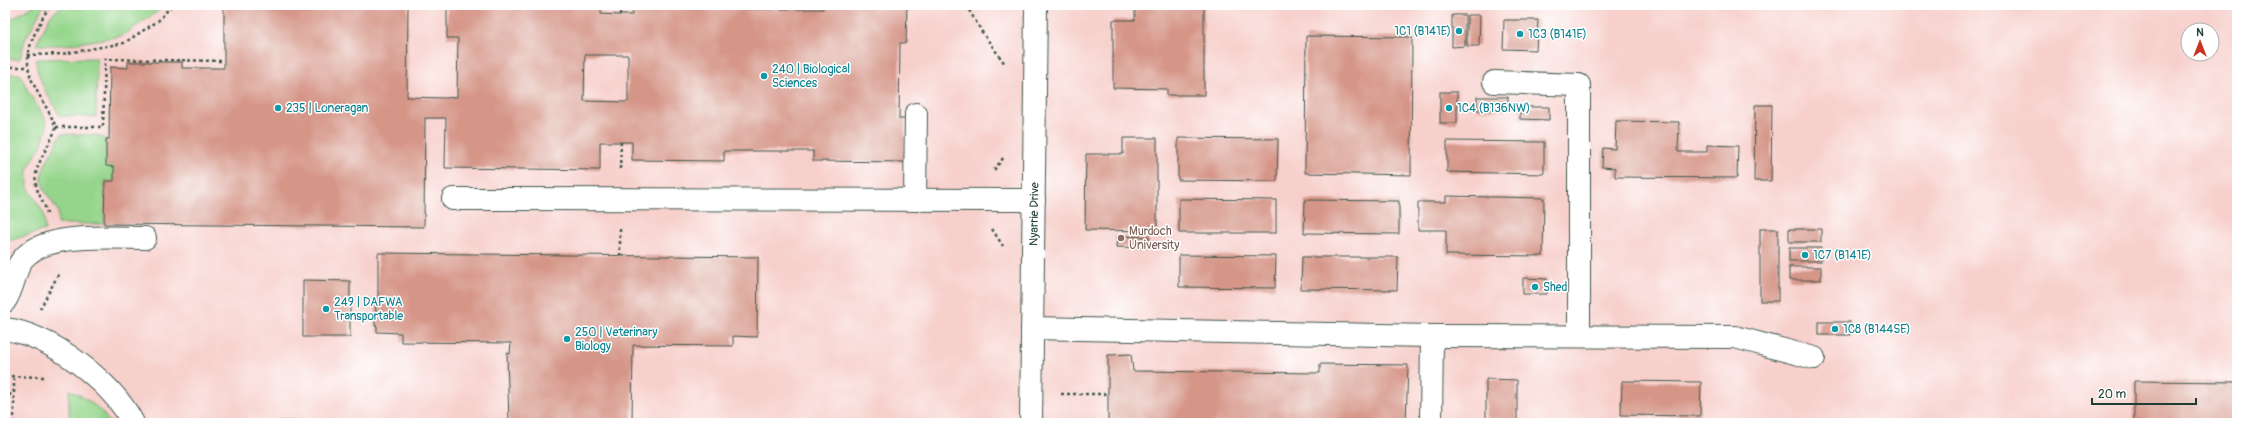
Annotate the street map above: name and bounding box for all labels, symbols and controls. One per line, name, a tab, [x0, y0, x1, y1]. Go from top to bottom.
north arrow	[2180, 22, 2220, 62]
place label: 1C1 (B141E)	[1394, 24, 1451, 39]
marker: 1C1 (B141E)	[1454, 26, 1464, 36]
text: N	[2196, 26, 2204, 39]
place label: 1C3 (B141E)	[1528, 27, 1587, 42]
marker: 1C3 (B141E)	[1515, 29, 1525, 39]
place label: 240 | Biological Sciences	[772, 62, 850, 91]
marker: 240 | Biological Sciences	[759, 71, 769, 81]
place label: 235 | Loneragan	[286, 101, 368, 116]
place label: 1C4 (B136NW)	[1457, 101, 1530, 116]
marker: 235 | Loneragan	[273, 103, 283, 113]
marker: 1C4 (B136NW)	[1444, 103, 1454, 113]
street label: Nyarrie Drive	[1026, 182, 1043, 246]
place label: Murdoch University	[1129, 224, 1179, 253]
marker: Murdoch University	[1116, 233, 1126, 243]
place label: 1C7 (B141E)	[1813, 248, 1871, 263]
marker: 1C7 (B141E)	[1800, 250, 1810, 260]
place label: Shed	[1543, 280, 1568, 295]
marker: Shed	[1530, 282, 1540, 292]
place label: 249 | DAFWA Transportable	[334, 295, 403, 324]
marker: 249 | DAFWA Transportable	[321, 304, 331, 314]
place label: 1C8 (B144SE)	[1843, 322, 1910, 337]
marker: 1C8 (B144SE)	[1830, 324, 1840, 334]
place label: 250 | Veterinary Biology	[575, 325, 657, 354]
marker: 250 | Veterinary Biology	[562, 334, 572, 344]
scale bar	[2092, 380, 2196, 406]
text: 20 m	[2098, 387, 2127, 402]

